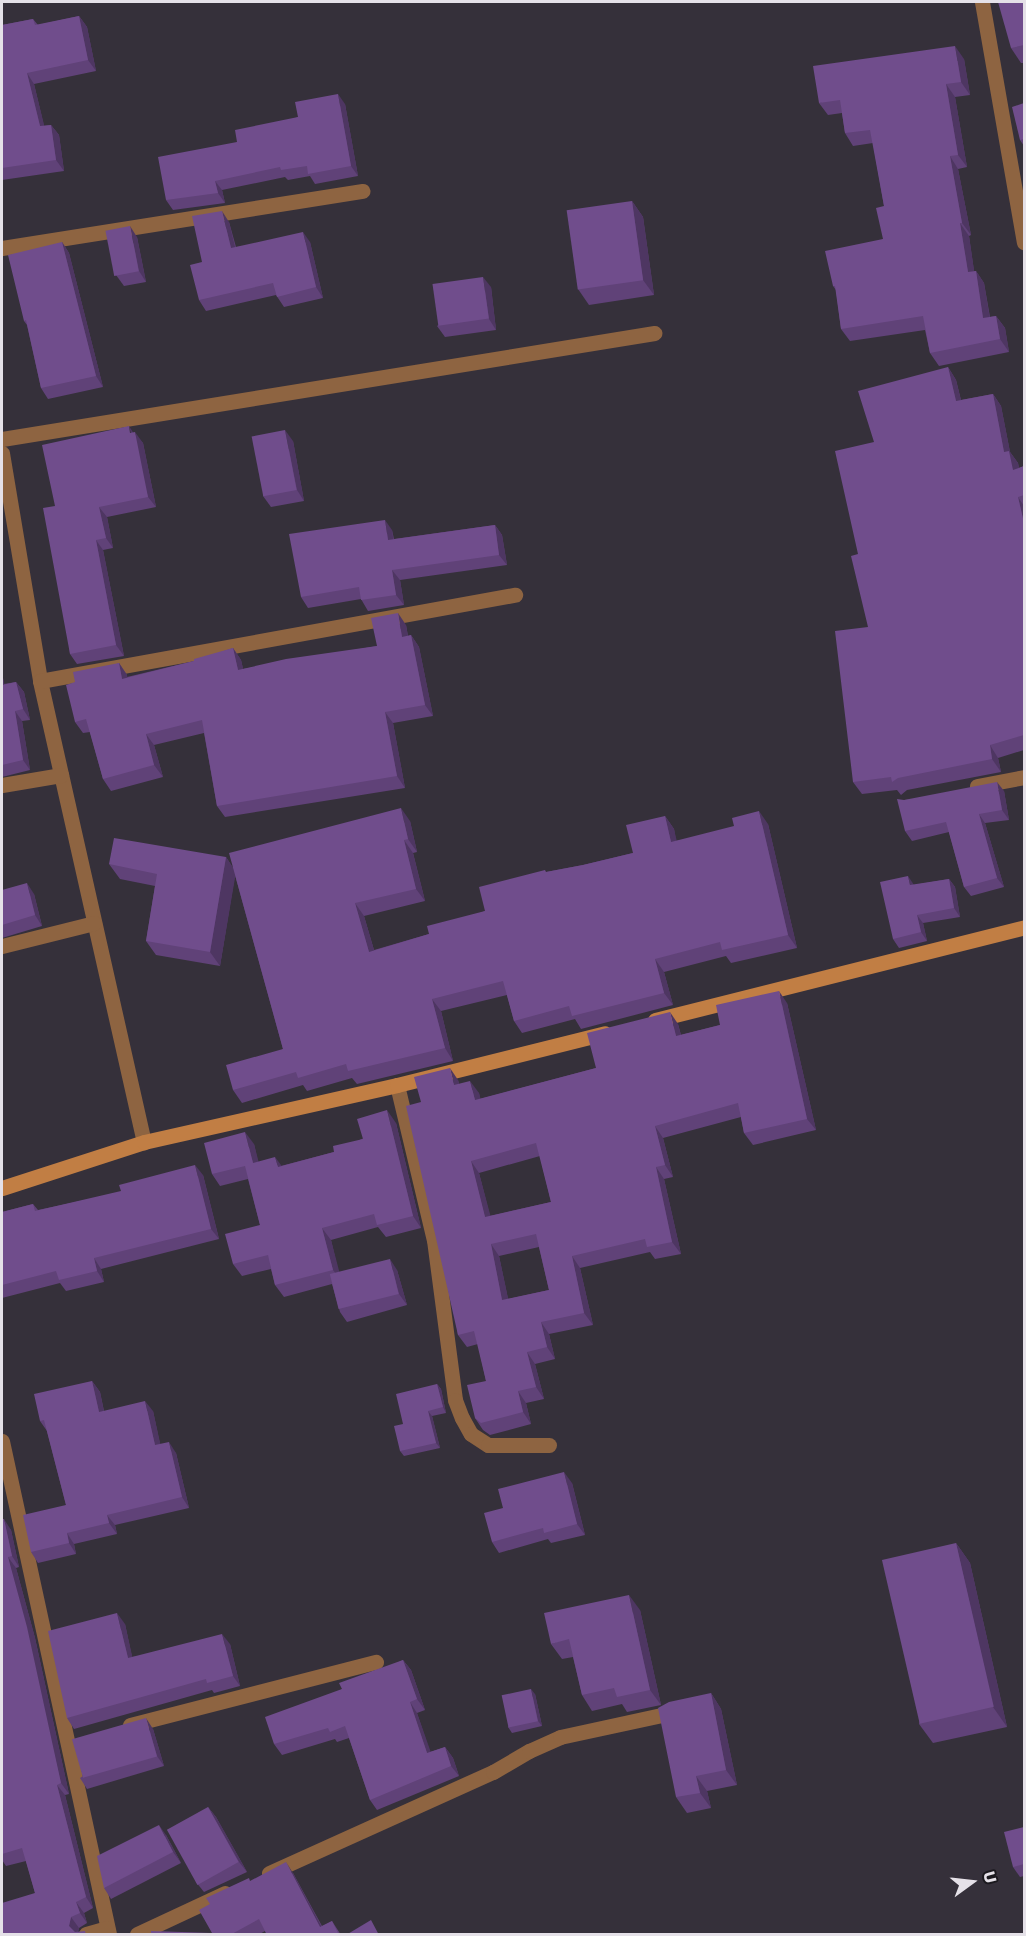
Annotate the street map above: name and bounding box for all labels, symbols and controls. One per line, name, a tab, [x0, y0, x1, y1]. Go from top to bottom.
north arrow	[942, 1852, 1002, 1912]
text: U	[979, 1869, 1001, 1885]

